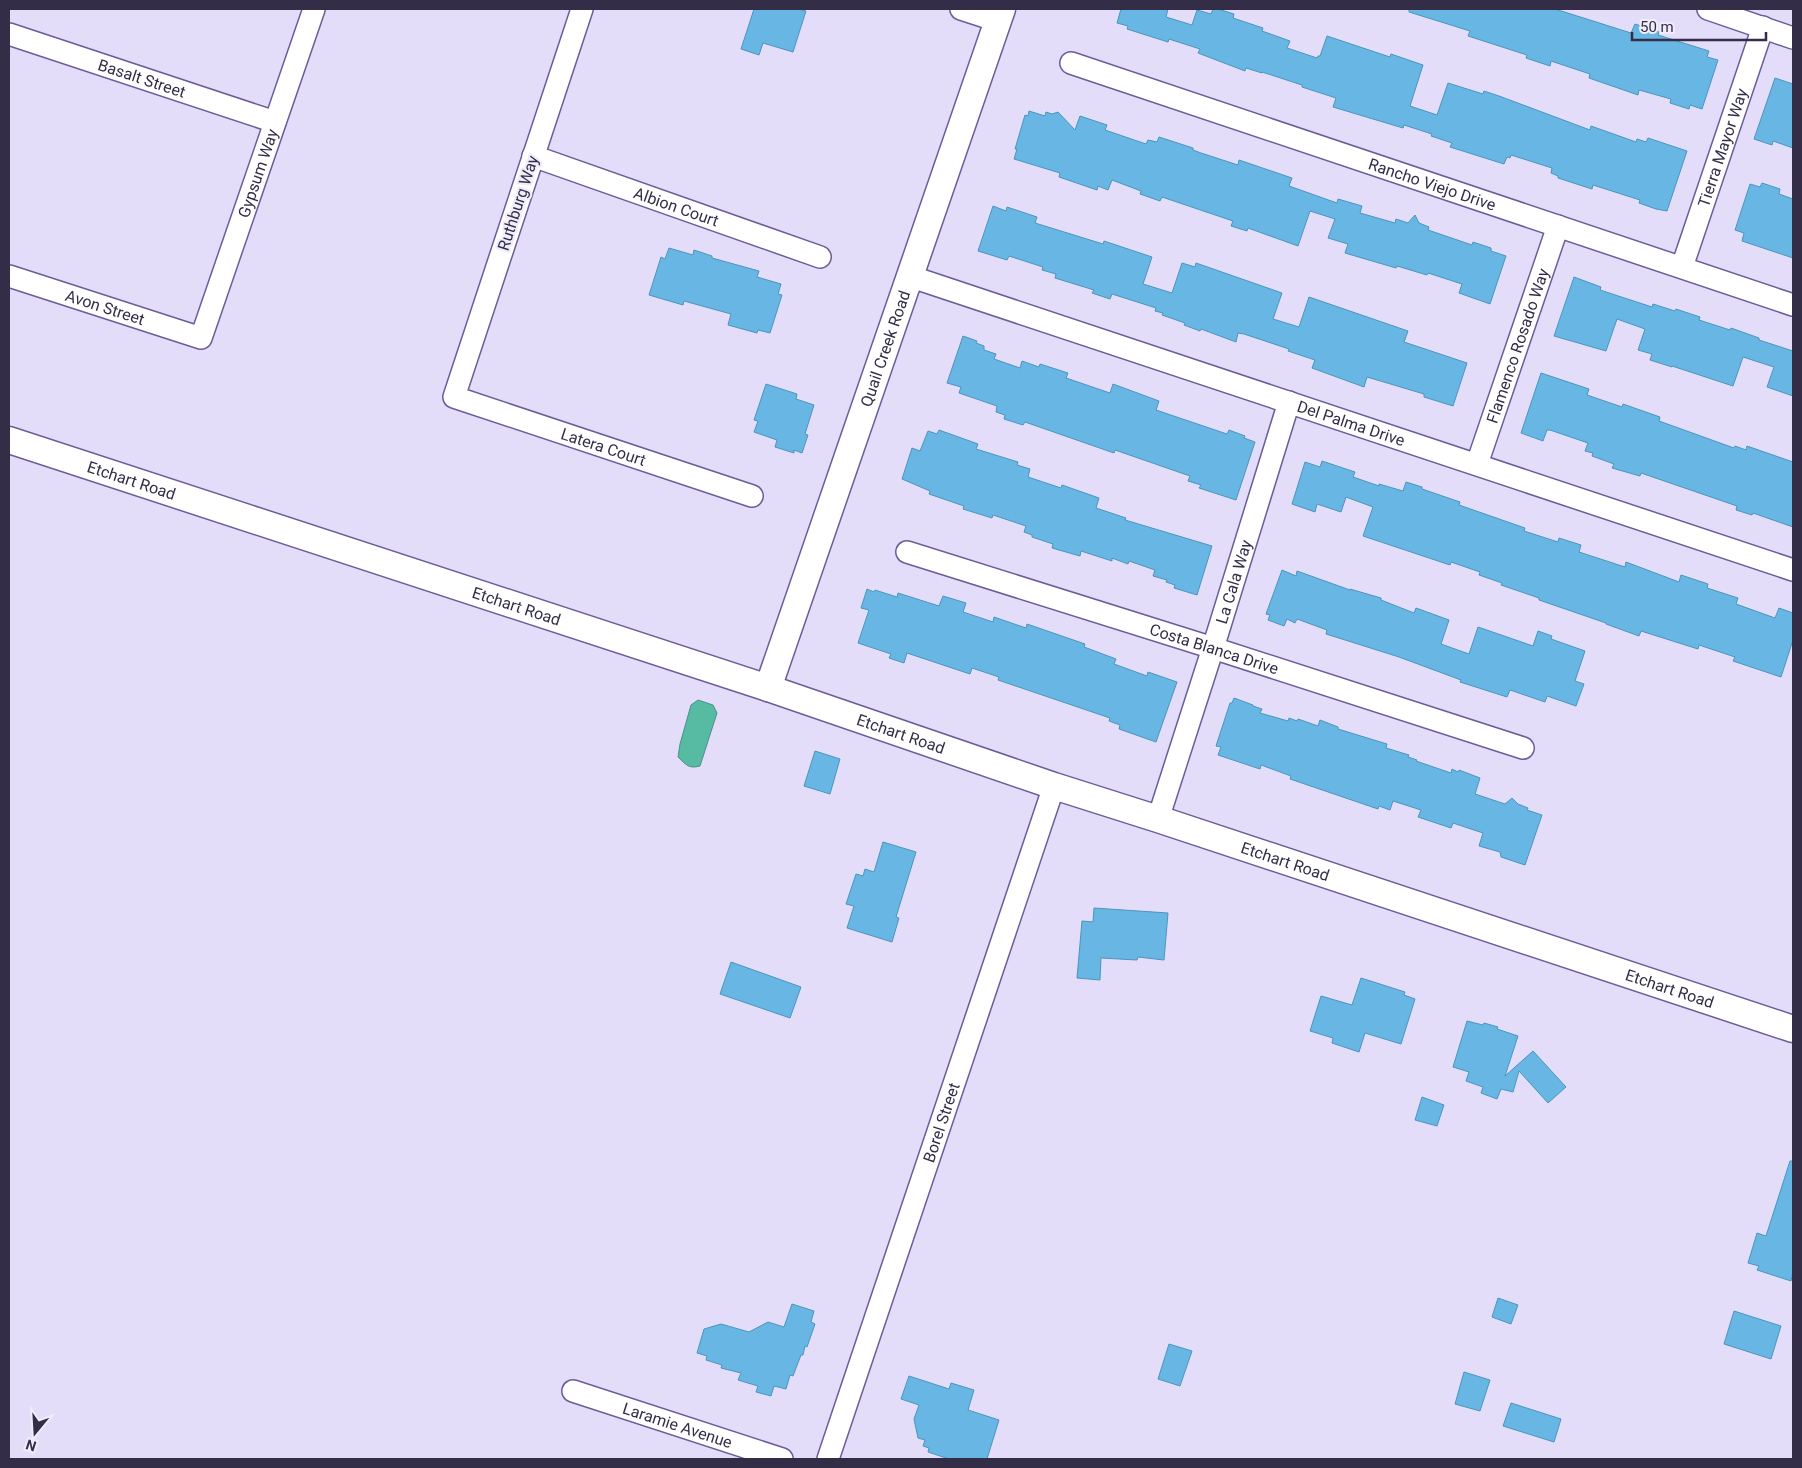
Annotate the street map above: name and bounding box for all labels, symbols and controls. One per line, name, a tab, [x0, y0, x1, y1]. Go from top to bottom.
scale bar	[1632, 10, 1766, 42]
text: 50 m	[1640, 18, 1674, 36]
street label: Basalt Street	[96, 55, 188, 101]
street label: Tierra Mayor Way	[1694, 86, 1751, 209]
street label: Gypsum Way	[234, 126, 282, 220]
street label: Ruthburg Way	[494, 153, 542, 253]
street label: Rancho Viejo Drive	[1366, 154, 1498, 214]
street label: Albion Court	[631, 183, 721, 230]
street label: Flamenco Rosado Way	[1482, 265, 1553, 426]
street label: Avon Street	[63, 285, 147, 329]
street label: Quail Creek Road	[856, 288, 914, 409]
street label: Del Palma Drive	[1295, 396, 1407, 450]
street label: Latera Court	[559, 424, 648, 470]
street label: Etchart Road	[85, 457, 178, 503]
street label: La Cala Way	[1212, 537, 1256, 626]
street label: Etchart Road	[470, 583, 563, 629]
street label: Costa Blanca Drive	[1147, 619, 1281, 678]
street label: Etchart Road	[854, 710, 947, 757]
street label: Etchart Road	[1239, 838, 1332, 885]
street label: Etchart Road	[1623, 965, 1716, 1012]
street label: Borel Street	[919, 1080, 963, 1165]
street label: Laramie Avenue	[621, 1398, 735, 1452]
north arrow	[10, 1408, 60, 1458]
text: N	[24, 1436, 38, 1455]

